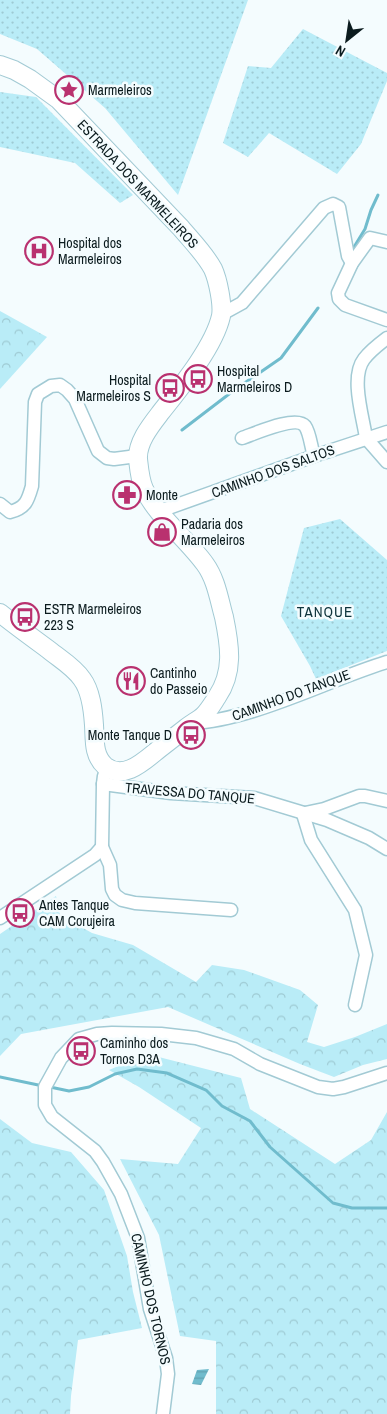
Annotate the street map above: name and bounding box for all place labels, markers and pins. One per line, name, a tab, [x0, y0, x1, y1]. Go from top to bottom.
place icon: Marmeleiros	[54, 75, 84, 105]
place label: Marmeleiros	[88, 81, 152, 99]
place label: Hospital dos Marmeleiros	[58, 234, 122, 268]
hospital icon: Hospital dos Marmeleiros	[24, 236, 54, 266]
place label: Hospital Marmeleiros D	[217, 362, 292, 396]
bus stop icon: Hospital Marmeleiros D	[183, 364, 213, 394]
place label: Hospital Marmeleiros S	[76, 371, 151, 405]
bus stop icon: Hospital Marmeleiros S	[155, 373, 185, 403]
pharmacy icon: Monte	[112, 480, 142, 510]
place label: Monte	[146, 486, 178, 504]
place label: Padaria dos Marmeleiros	[181, 515, 245, 549]
shop icon: Padaria dos Marmeleiros	[147, 517, 177, 547]
place label: ESTR Marmeleiros 223 S	[44, 600, 142, 634]
bus stop icon: ESTR Marmeleiros 223 S	[10, 602, 40, 632]
place label: Cantinho do Passeio	[150, 664, 207, 698]
restaurant icon: Cantinho do Passeio	[116, 666, 146, 696]
bus stop icon: Monte Tanque D	[176, 720, 206, 750]
place label: Monte Tanque D	[88, 726, 172, 744]
place label: Antes Tanque CAM Corujeira	[38, 896, 116, 930]
bus stop icon: Antes Tanque CAM Corujeira	[5, 898, 35, 928]
place label: Caminho dos Tornos D3A	[100, 1034, 169, 1068]
bus stop icon: Caminho dos Tornos D3A	[66, 1036, 96, 1066]

